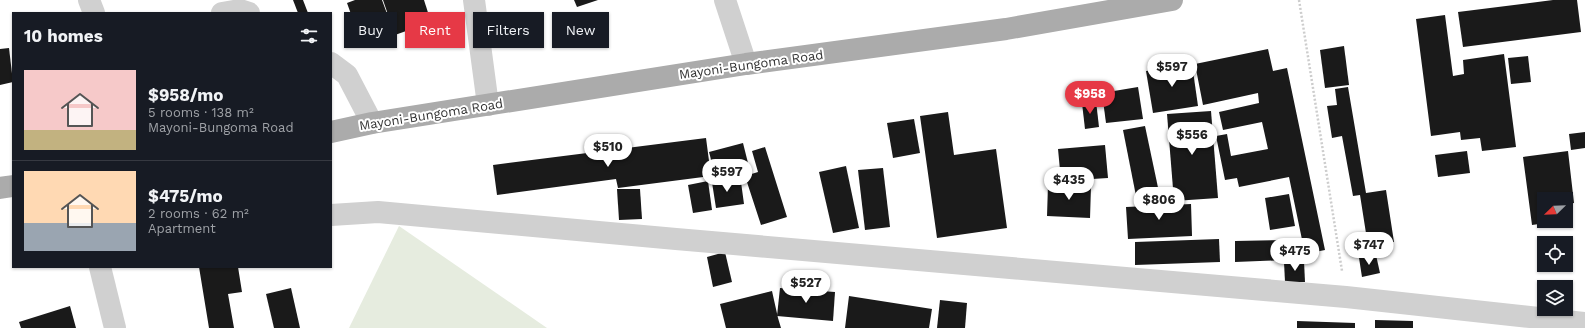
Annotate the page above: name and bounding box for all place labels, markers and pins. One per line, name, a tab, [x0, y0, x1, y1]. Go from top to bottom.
pin: $597	[1148, 54, 1196, 88]
pin: $958	[1066, 81, 1114, 115]
pin: $556	[1168, 122, 1216, 156]
pin: $510	[584, 134, 632, 168]
pin: $597	[703, 159, 751, 193]
pin: $435	[1045, 167, 1093, 201]
pin: $806	[1135, 187, 1183, 221]
pin: $747	[1345, 232, 1393, 266]
pin: $475	[1271, 238, 1319, 272]
pin: $527	[782, 270, 830, 304]

